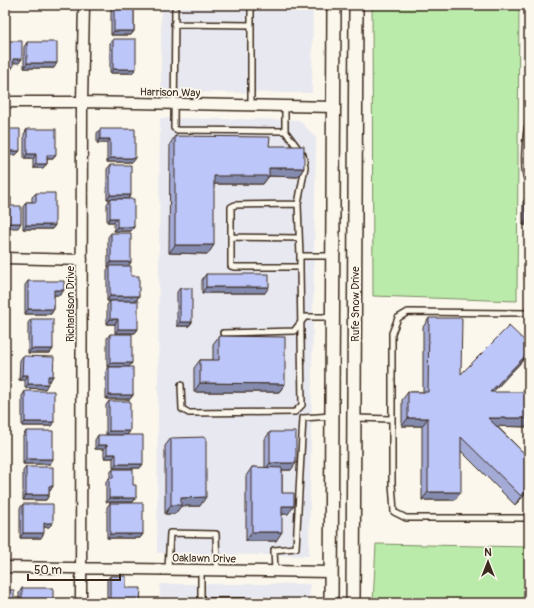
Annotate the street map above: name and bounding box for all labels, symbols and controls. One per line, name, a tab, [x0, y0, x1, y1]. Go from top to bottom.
street label: Harrison Way	[140, 85, 201, 100]
street label: Richardson Drive	[64, 265, 77, 342]
street label: Rufe Snow Drive	[349, 266, 362, 342]
north arrow	[468, 542, 508, 582]
text: N	[484, 546, 492, 559]
street label: Oaklawn Drive	[172, 551, 237, 566]
scale bar	[28, 556, 120, 582]
text: 50 m	[34, 563, 62, 578]

